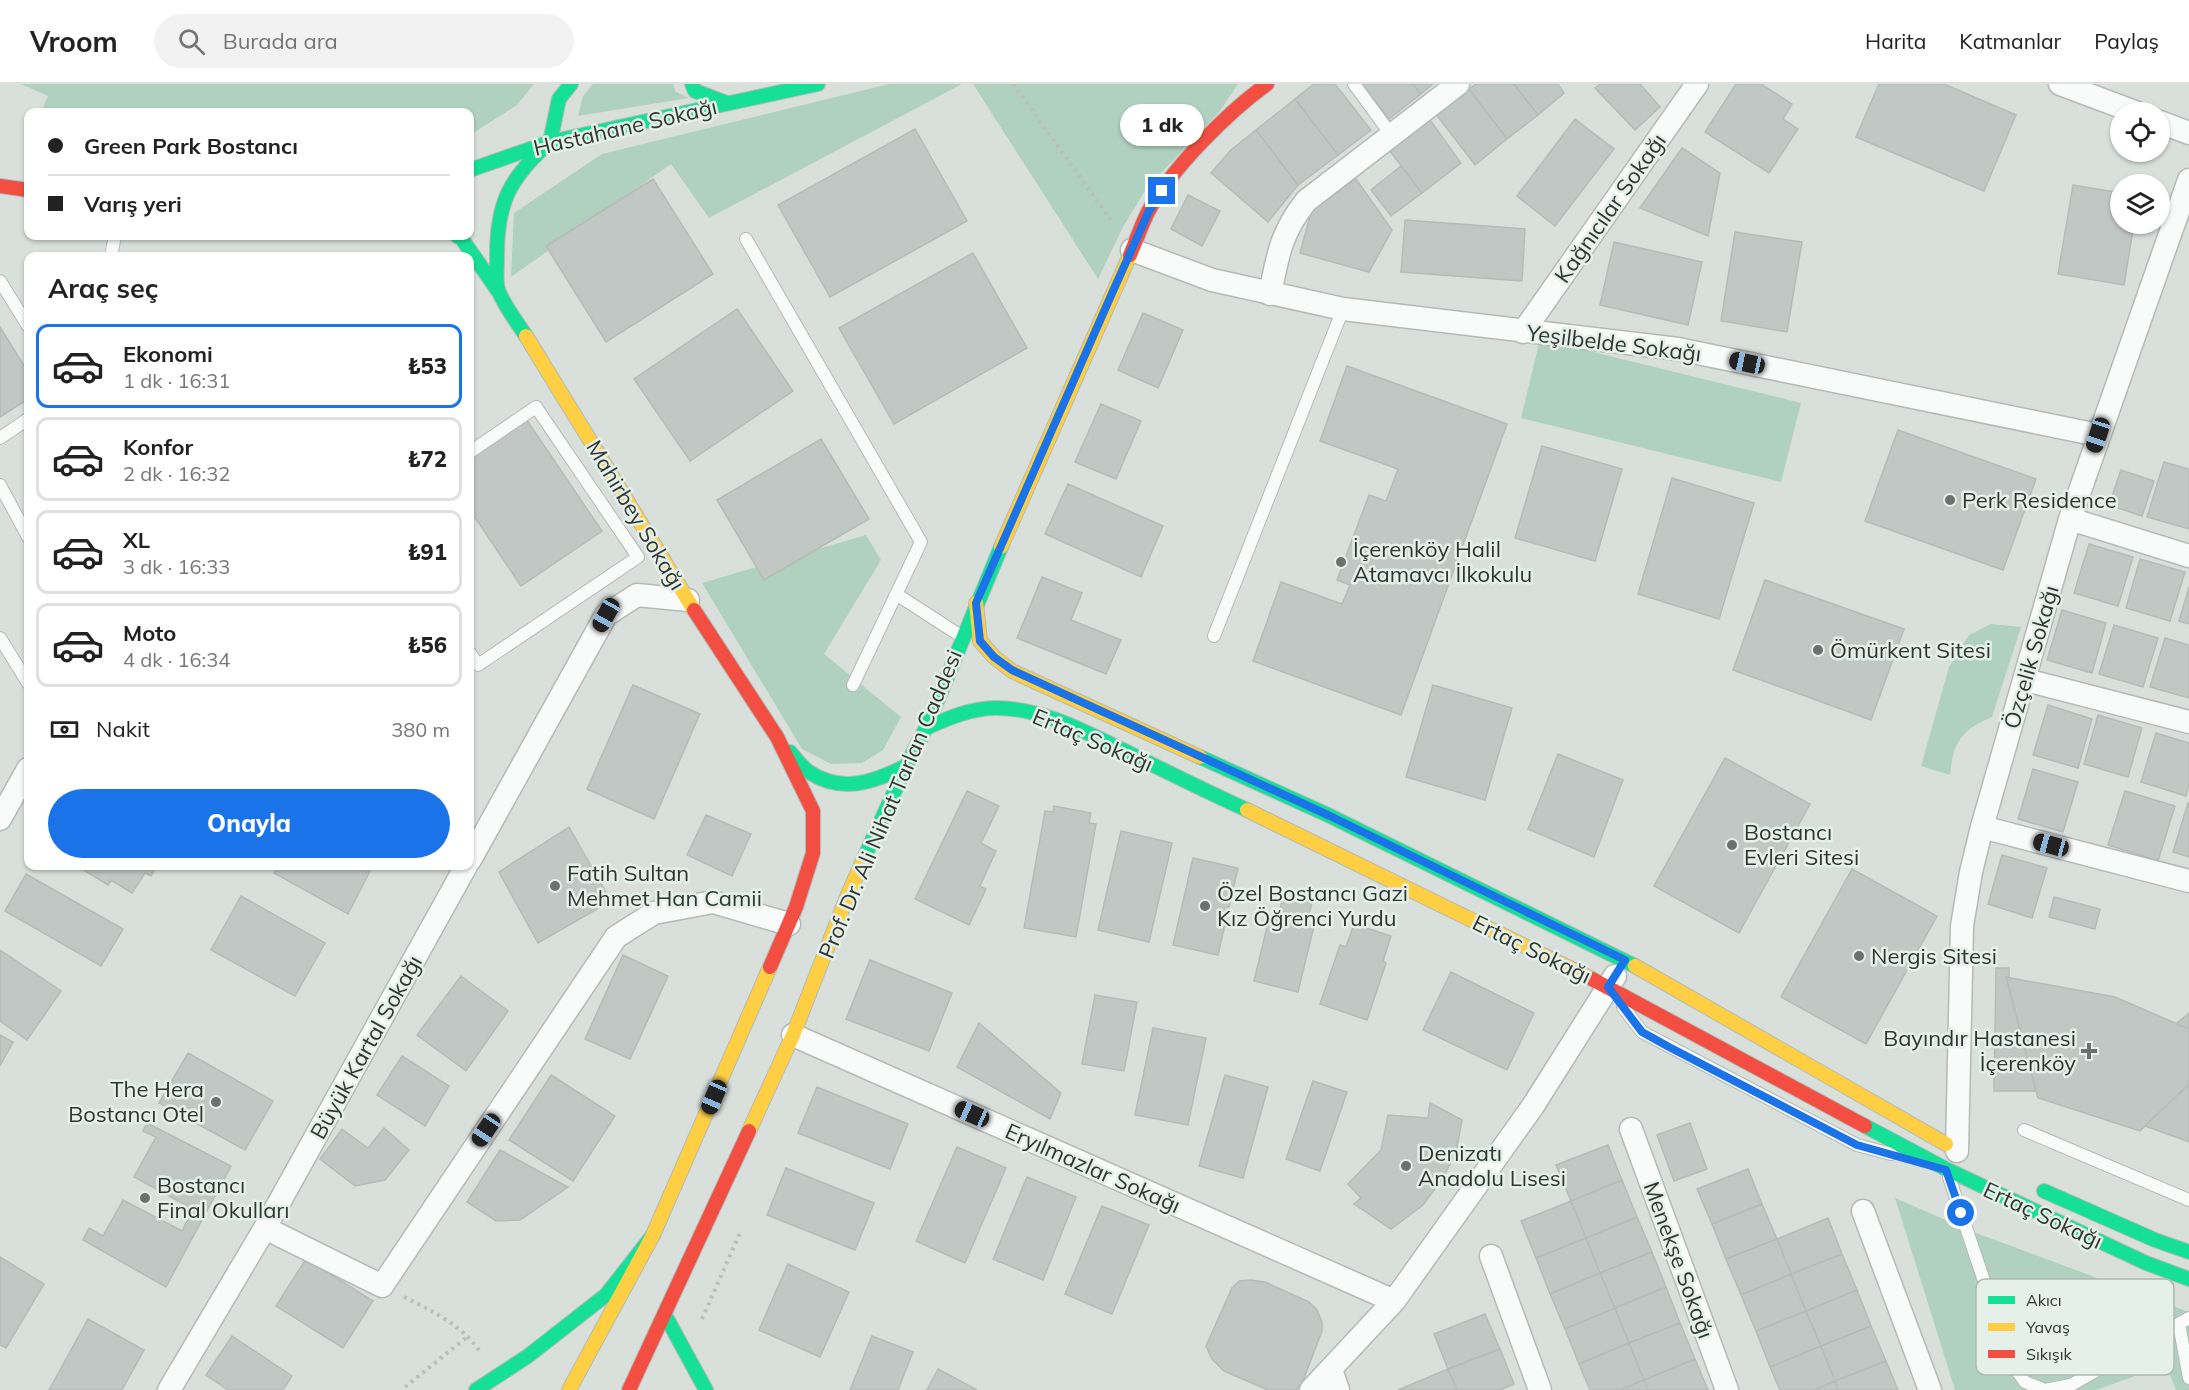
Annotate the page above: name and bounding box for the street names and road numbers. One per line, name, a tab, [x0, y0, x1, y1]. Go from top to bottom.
street label: Hastahane Sokağı	[530, 92, 720, 162]
street label: Kağnıcılar Sokağı	[1548, 128, 1672, 288]
street label: Yeşilbelde Sokağı	[1524, 318, 1703, 368]
street label: Mahirbey Sokağı	[580, 435, 692, 595]
street label: Özçelik Sokağı	[1997, 582, 2065, 732]
street label: Prof. Dr. Ali Nihat Tarlan Caddesi	[812, 645, 968, 963]
street label: Ertaç Sokağı	[1029, 702, 1157, 778]
street label: Ertaç Sokağı	[1468, 908, 1596, 990]
street label: Büyük Kartal Sokağı	[304, 950, 428, 1144]
street label: Eryılmazlar Sokağı	[1001, 1117, 1185, 1219]
street label: Ertaç Sokağı	[1979, 1175, 2107, 1255]
street label: Menekşe Sokağı	[1638, 1178, 1720, 1342]

